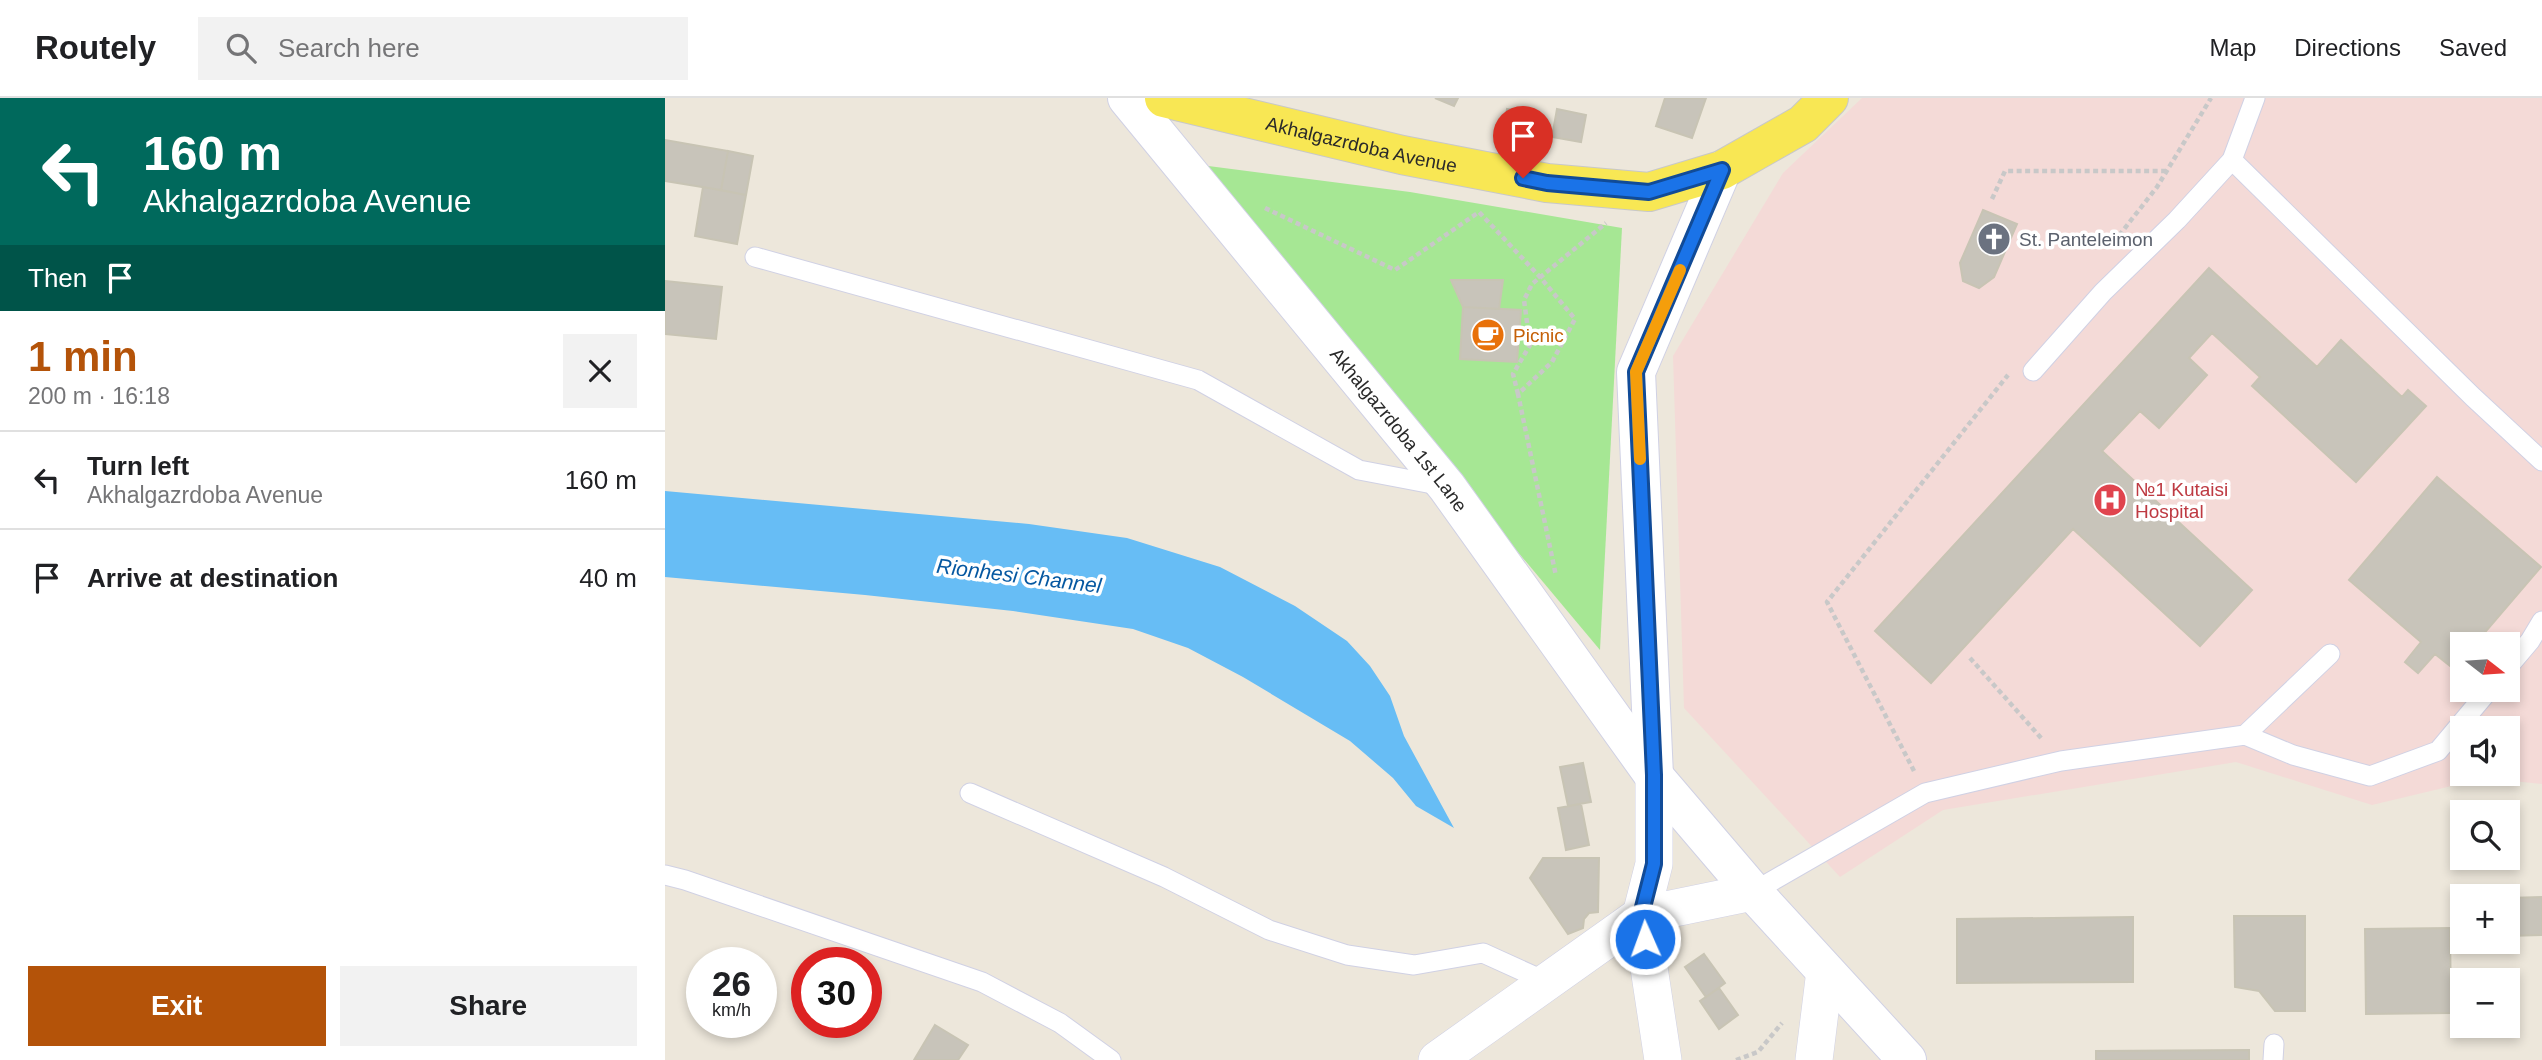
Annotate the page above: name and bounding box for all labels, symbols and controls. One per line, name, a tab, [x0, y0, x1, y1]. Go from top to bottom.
search box	[198, 17, 688, 80]
text: Routely	[35, 29, 156, 66]
icon: search	[222, 29, 260, 67]
text: Search here	[278, 33, 420, 63]
text: Map	[2210, 34, 2256, 61]
text: Directions	[2294, 34, 2401, 61]
text: Saved	[2439, 34, 2507, 61]
pin	[1493, 106, 1553, 178]
street label: Akhalgazrdoba Avenue	[1264, 113, 1459, 176]
icon: arrive	[1504, 117, 1542, 155]
icon: left	[28, 126, 119, 217]
text: 160 m	[143, 126, 282, 180]
text: Akhalgazrdoba Avenue	[143, 183, 472, 219]
church icon: St. Panteleimon	[1975, 220, 2013, 258]
place label: St. Panteleimon	[2019, 229, 2153, 250]
icon: arrive	[101, 259, 139, 297]
text: Then	[28, 263, 87, 293]
cafe icon: Picnic	[1469, 316, 1507, 354]
place label: Picnic	[1513, 325, 1564, 346]
text: 1 min	[28, 333, 138, 380]
button: close	[563, 334, 637, 408]
street label: Akhalgazrdoba 1st Lane	[1326, 344, 1471, 516]
text: 200 m · 16:18	[28, 383, 170, 409]
text: Turn left	[87, 451, 189, 481]
icon: left	[28, 461, 66, 499]
text: 160 m	[565, 465, 637, 495]
place label: №1 Kutaisi Hospital	[2135, 479, 2228, 522]
hospital icon: №1 Kutaisi Hospital	[2091, 481, 2129, 519]
text: Akhalgazrdoba Avenue	[87, 482, 323, 508]
water label: Rionhesi Channel	[935, 554, 1104, 597]
icon: arrive	[28, 559, 66, 597]
text: Arrive at destination	[87, 563, 338, 593]
text: 40 m	[579, 563, 637, 593]
north arrow	[2450, 632, 2520, 702]
map controls	[2450, 632, 2520, 1038]
button: sound	[2450, 716, 2520, 786]
button: search	[2450, 800, 2520, 870]
button: +	[2450, 884, 2520, 954]
position arrow	[1608, 902, 1682, 976]
speed limit sign: 30	[791, 947, 882, 1038]
text: 26	[712, 964, 751, 1003]
button: Exit	[28, 966, 326, 1046]
button: Share	[340, 966, 637, 1046]
button: −	[2450, 968, 2520, 1038]
text: km/h	[712, 1000, 751, 1020]

